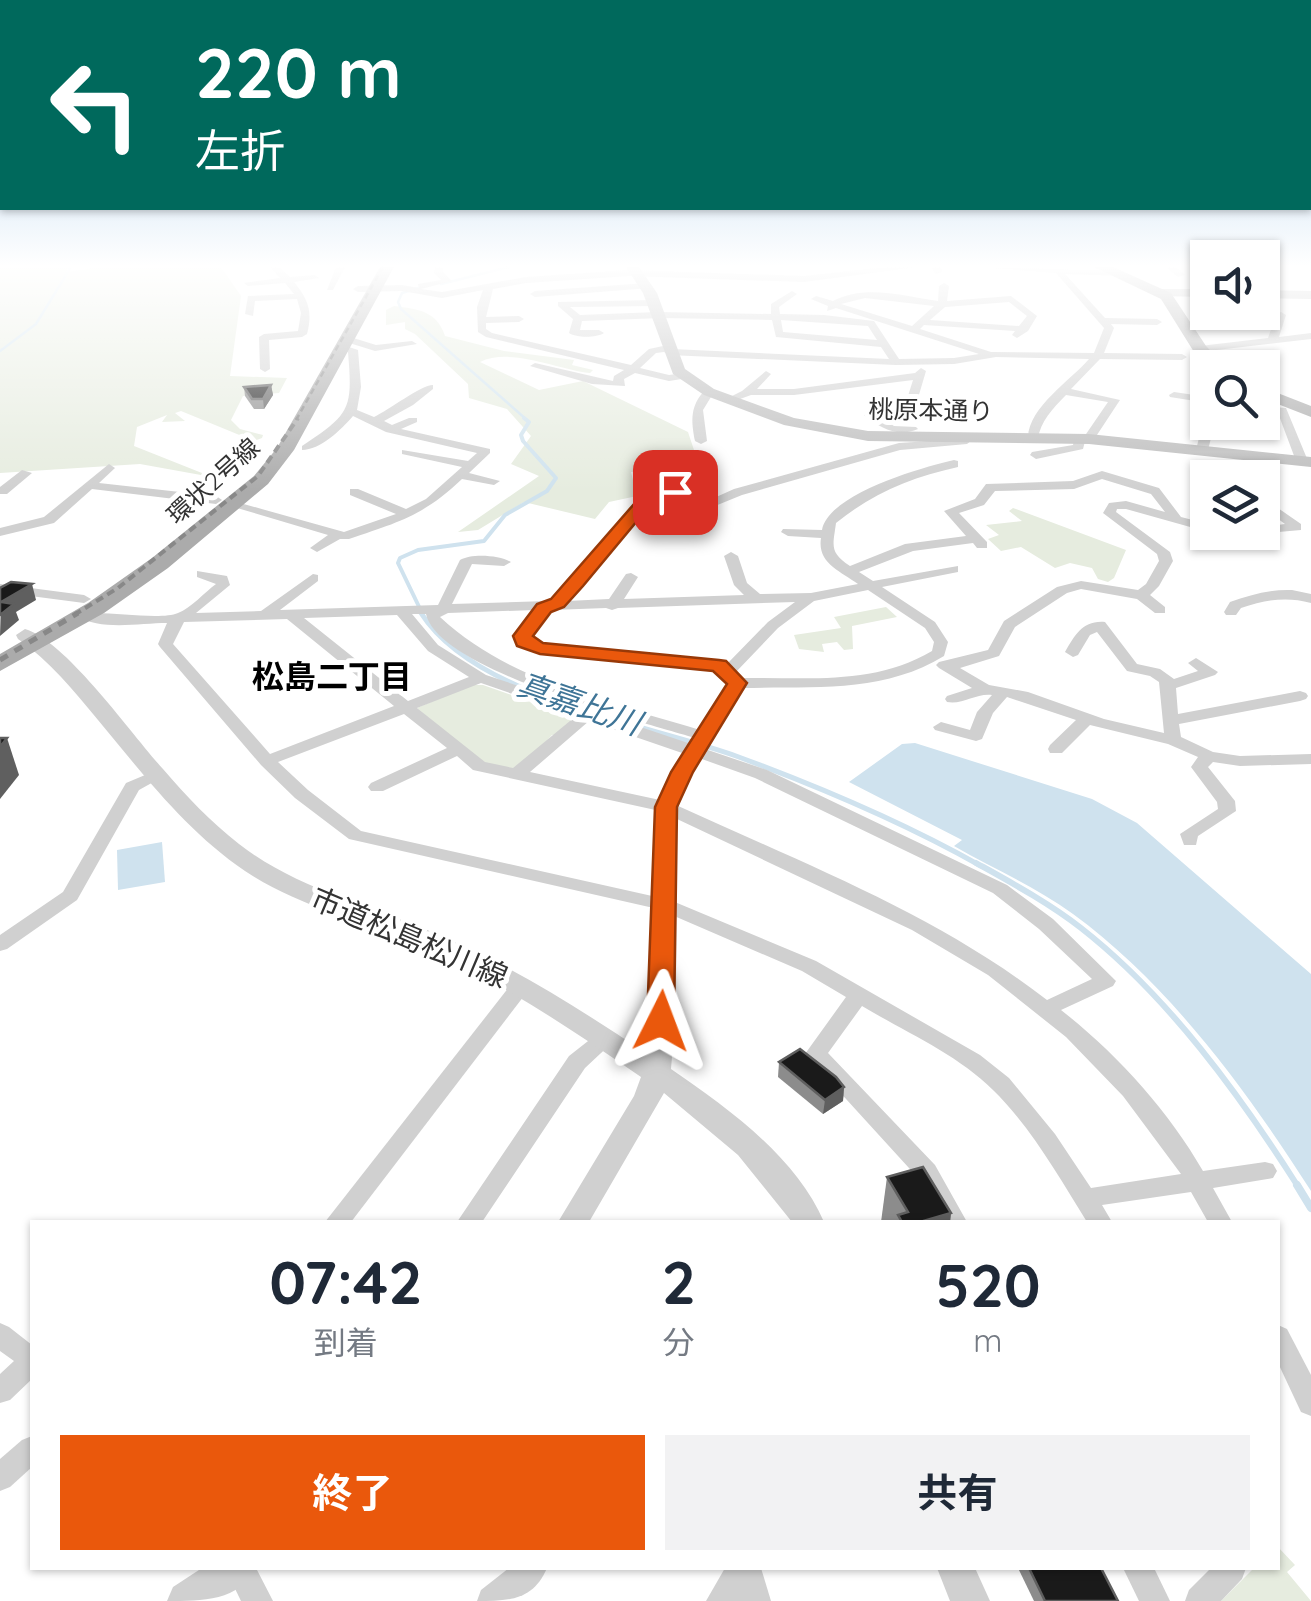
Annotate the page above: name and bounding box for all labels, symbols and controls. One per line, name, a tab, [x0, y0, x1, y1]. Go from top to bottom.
text: 220 m	[195, 28, 402, 116]
icon: left	[30, 40, 160, 170]
text: 左折	[195, 122, 285, 178]
map controls	[1190, 240, 1280, 550]
button: sound	[1190, 240, 1280, 330]
button: search	[1190, 350, 1280, 440]
street label: 桃原本通り	[868, 393, 994, 426]
street label: 環状2号線	[160, 431, 265, 530]
pin	[633, 450, 718, 535]
button: layers	[1190, 460, 1280, 550]
icon: arrive	[648, 465, 703, 520]
district label: 松島二丁目	[252, 656, 412, 696]
water label: 真嘉比川	[512, 663, 649, 744]
street label: 市道松島松川線	[305, 879, 513, 996]
position arrow	[609, 969, 713, 1073]
text: 07:42	[269, 1244, 422, 1319]
text: 2	[662, 1244, 696, 1319]
text: 520	[935, 1247, 1041, 1322]
text: m	[973, 1320, 1003, 1360]
text: 到着	[314, 1322, 378, 1362]
text: 分	[663, 1322, 695, 1362]
button: 終了	[60, 1435, 645, 1550]
button: 共有	[665, 1435, 1250, 1550]

